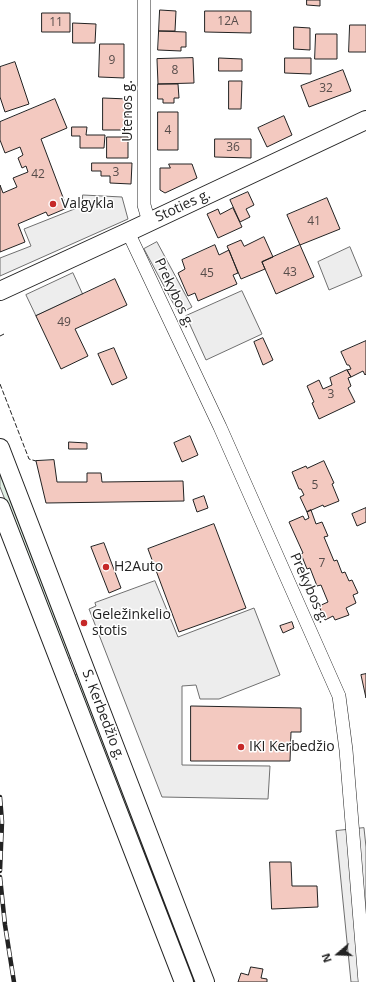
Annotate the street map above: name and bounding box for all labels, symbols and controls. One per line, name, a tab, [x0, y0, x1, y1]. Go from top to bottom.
house number: 12A	[217, 15, 239, 29]
house number: 11	[49, 16, 63, 30]
house number: 9	[109, 54, 115, 68]
house number: 8	[172, 64, 178, 78]
street label: Utenos g.	[120, 80, 136, 142]
house number: 32	[319, 82, 333, 96]
house number: 4	[165, 124, 171, 138]
house number: 36	[226, 141, 240, 155]
house number: 3	[113, 166, 119, 180]
house number: 42	[31, 168, 45, 182]
street label: Stoties g.	[153, 186, 213, 226]
place label: Valgykla	[61, 196, 114, 212]
marker: Valgykla	[48, 199, 58, 209]
house number: 41	[307, 215, 321, 229]
street label: Prekybos g.	[151, 255, 197, 331]
house number: 43	[283, 266, 297, 280]
house number: 45	[200, 267, 214, 281]
house number: 49	[57, 316, 71, 330]
house number: 3	[328, 388, 334, 402]
house number: 5	[312, 479, 318, 493]
street label: Prekybos g.	[286, 550, 332, 626]
house number: 7	[319, 557, 325, 571]
place label: H2Auto	[114, 559, 163, 575]
marker: H2Auto	[101, 562, 111, 572]
place label: Geležinkelio stotis	[92, 607, 171, 640]
marker: Geležinkelio stotis	[79, 618, 89, 628]
street label: S. Kerbedžio g.	[78, 667, 128, 763]
place label: IKI Kerbedžio	[249, 739, 335, 755]
marker: IKI Kerbedžio	[236, 742, 246, 752]
north arrow	[318, 934, 358, 974]
text: N	[318, 951, 335, 965]

